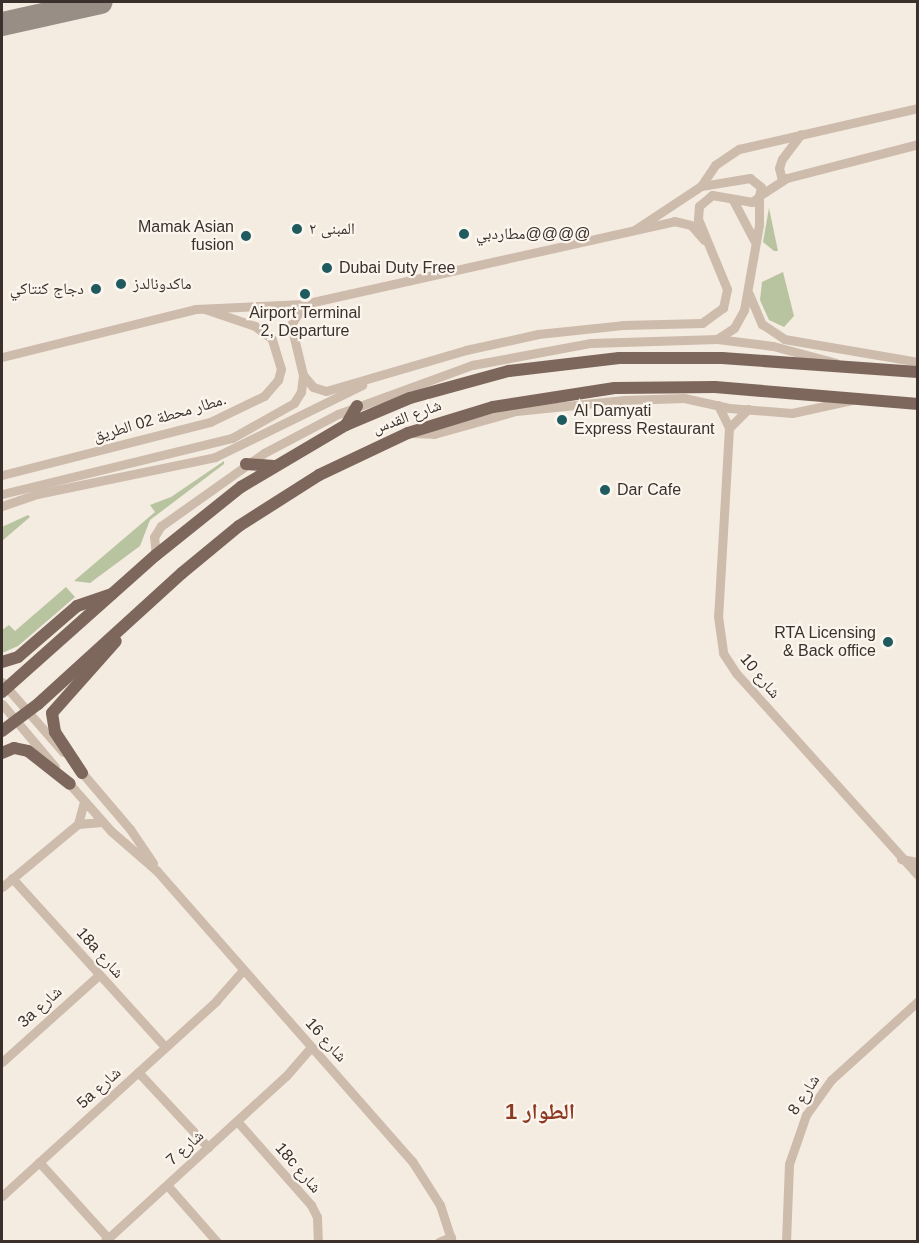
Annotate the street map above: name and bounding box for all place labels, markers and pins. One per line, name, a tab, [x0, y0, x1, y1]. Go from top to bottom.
place label: Mamak Asian fusion	[137, 217, 234, 255]
place label: المبنى ٢	[309, 219, 355, 239]
marker: المبنى ٢	[290, 222, 304, 236]
place label: مطاردبي@@@@	[476, 224, 591, 244]
marker: مطاردبي@@@@	[457, 227, 471, 241]
marker: Mamak Asian fusion	[239, 229, 253, 243]
place label: Dubai Duty Free	[339, 258, 455, 278]
marker: Dubai Duty Free	[320, 261, 334, 275]
place label: ماكدونالدز	[133, 274, 192, 294]
marker: ماكدونالدز	[114, 277, 128, 291]
place label: دجاج كنتاكي	[10, 279, 84, 299]
marker: دجاج كنتاكي	[89, 282, 103, 296]
marker: Airport Terminal 2, Departure	[298, 287, 312, 301]
place label: Airport Terminal 2, Departure	[249, 303, 361, 341]
place label: Al Damyati Express Restaurant	[574, 401, 715, 439]
marker: Al Damyati Express Restaurant	[555, 413, 569, 427]
place label: Dar Cafe	[617, 480, 681, 500]
marker: Dar Cafe	[598, 483, 612, 497]
place label: RTA Licensing & Back office	[773, 623, 876, 661]
marker: RTA Licensing & Back office	[881, 635, 895, 649]

